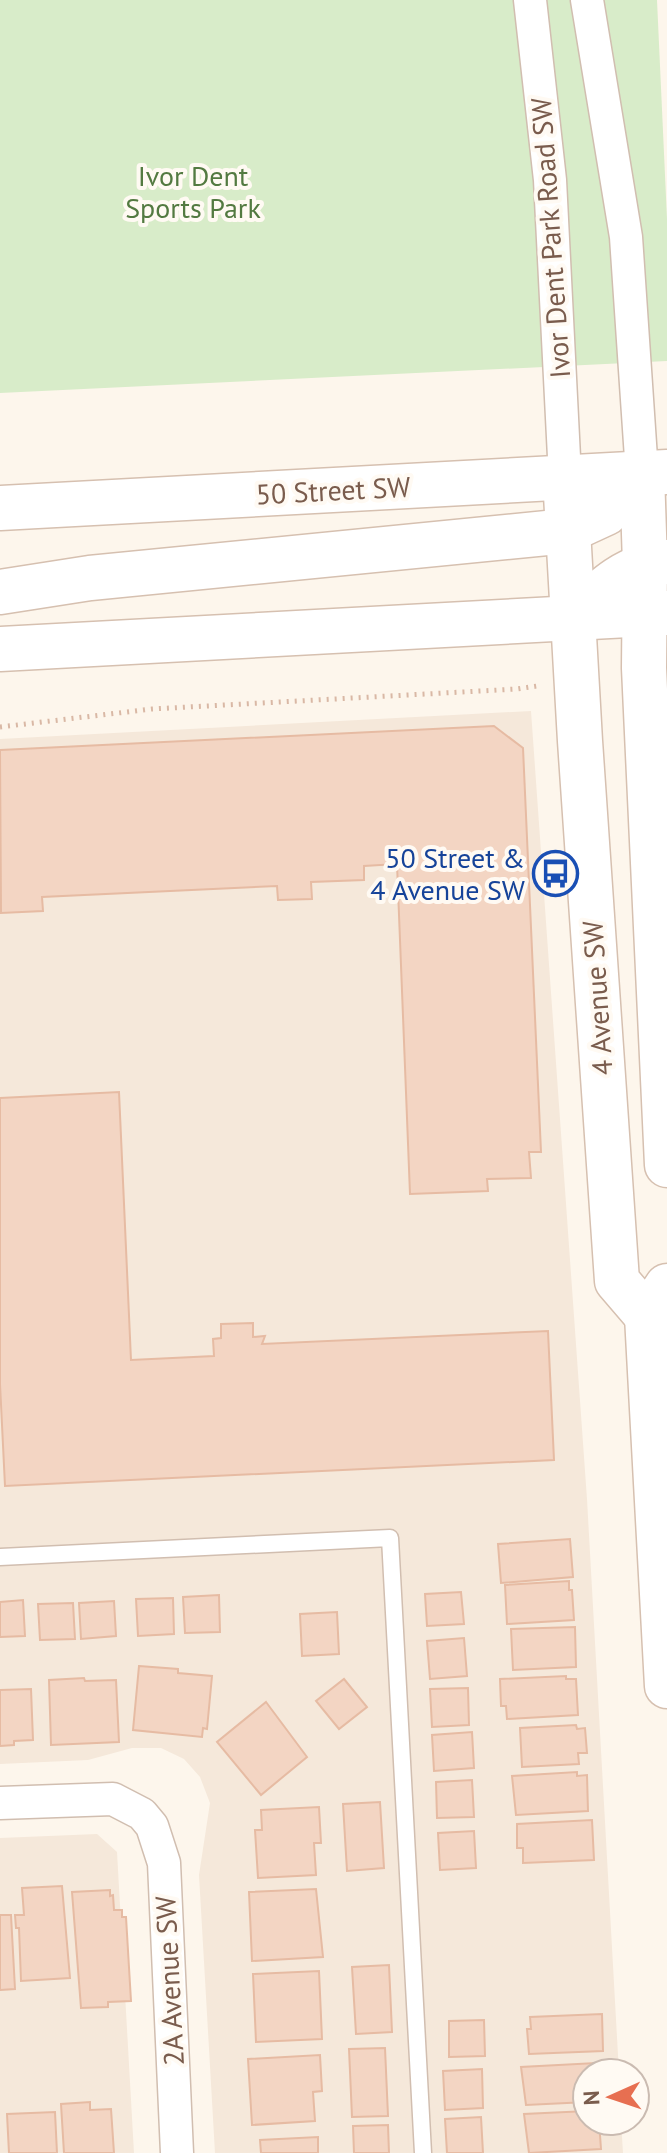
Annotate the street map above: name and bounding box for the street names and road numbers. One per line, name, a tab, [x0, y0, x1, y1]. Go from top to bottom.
street label: Ivor Dent Park Road SW	[522, 97, 578, 379]
street label: 50 Street SW	[255, 467, 411, 513]
street label: 4 Avenue SW	[573, 919, 621, 1077]
street label: 2A Avenue SW	[146, 1895, 192, 2067]

